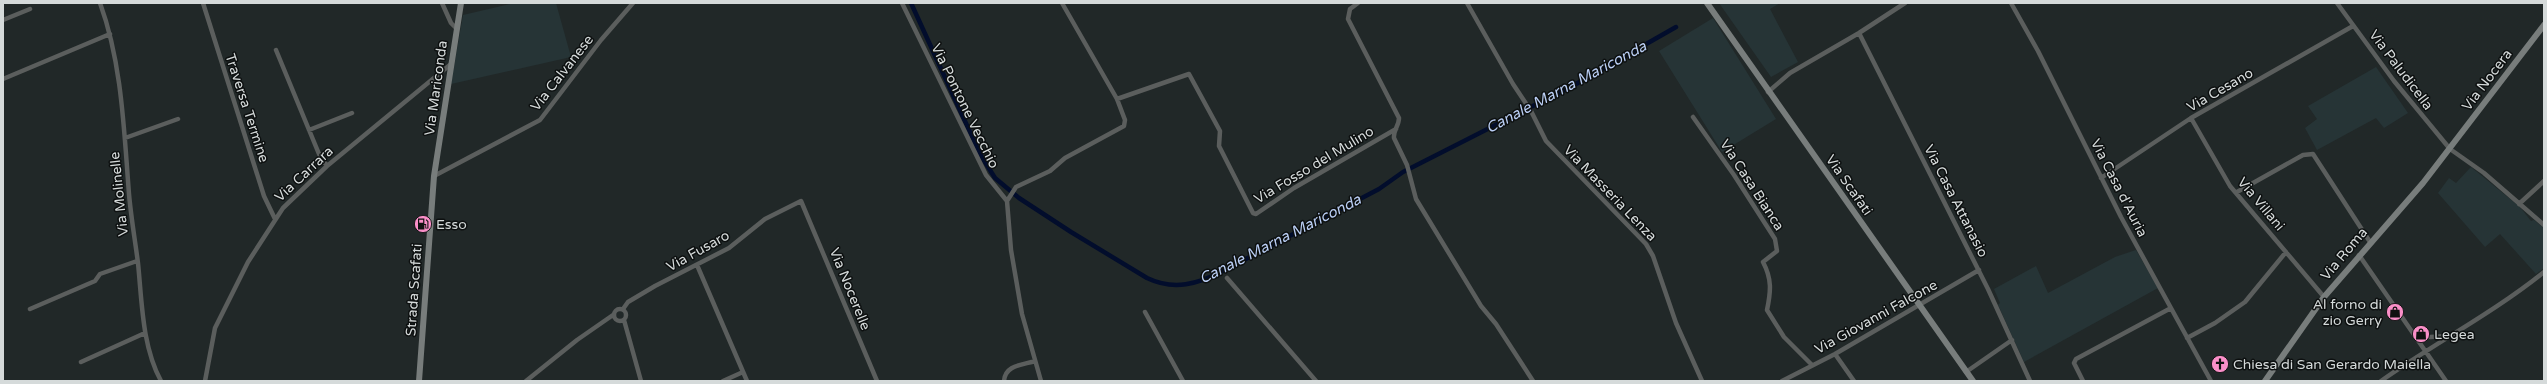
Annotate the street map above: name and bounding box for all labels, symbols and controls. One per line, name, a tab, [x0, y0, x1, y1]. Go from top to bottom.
street label: Via Paludicella	[2365, 27, 2437, 113]
street label: Via Calvanese	[527, 31, 597, 114]
water label: Canale Marna Mariconda	[1483, 37, 1650, 137]
street label: Via Mariconda	[421, 39, 451, 137]
street label: Via Pontone Vecchio	[927, 41, 1003, 171]
street label: Via Nocera	[2458, 46, 2516, 114]
street label: Traversa Termine	[221, 51, 273, 165]
street label: Via Cesano	[2184, 64, 2256, 116]
street label: Via Fosso del Mulino	[1251, 123, 1377, 207]
street label: Via Casa Bianca	[1716, 136, 1788, 234]
street label: Via Casa d'Auria	[2087, 136, 2151, 240]
street label: Via Masseria Lenza	[1560, 141, 1660, 245]
street label: Via Casa Attanasio	[1920, 142, 1992, 260]
street label: Via Carrara	[271, 143, 337, 205]
street label: Via Molinelle	[106, 151, 132, 237]
street label: Via Scafati	[1822, 151, 1876, 219]
street label: Via Villani	[2234, 174, 2288, 234]
water label: Canale Marna Mariconda	[1196, 190, 1364, 288]
fuel station icon: Esso	[413, 214, 433, 234]
place label: Esso	[436, 216, 467, 233]
street label: Via Roma	[2317, 224, 2371, 284]
street label: Via Fusaro	[664, 227, 732, 275]
street label: Strada Scafati	[402, 243, 426, 337]
street label: Via Nocerelle	[826, 245, 874, 333]
street label: Via Giovanni Falcone	[1812, 276, 1940, 358]
place label: Al forno di zio Gerry	[2313, 296, 2382, 329]
shop icon: Al forno di zio Gerry	[2385, 302, 2405, 322]
shop icon: Legea	[2411, 324, 2431, 344]
place label: Legea	[2434, 326, 2475, 343]
church icon: Chiesa di San Gerardo Maiella	[2210, 354, 2230, 374]
place label: Chiesa di San Gerardo Maiella	[2233, 356, 2431, 373]

